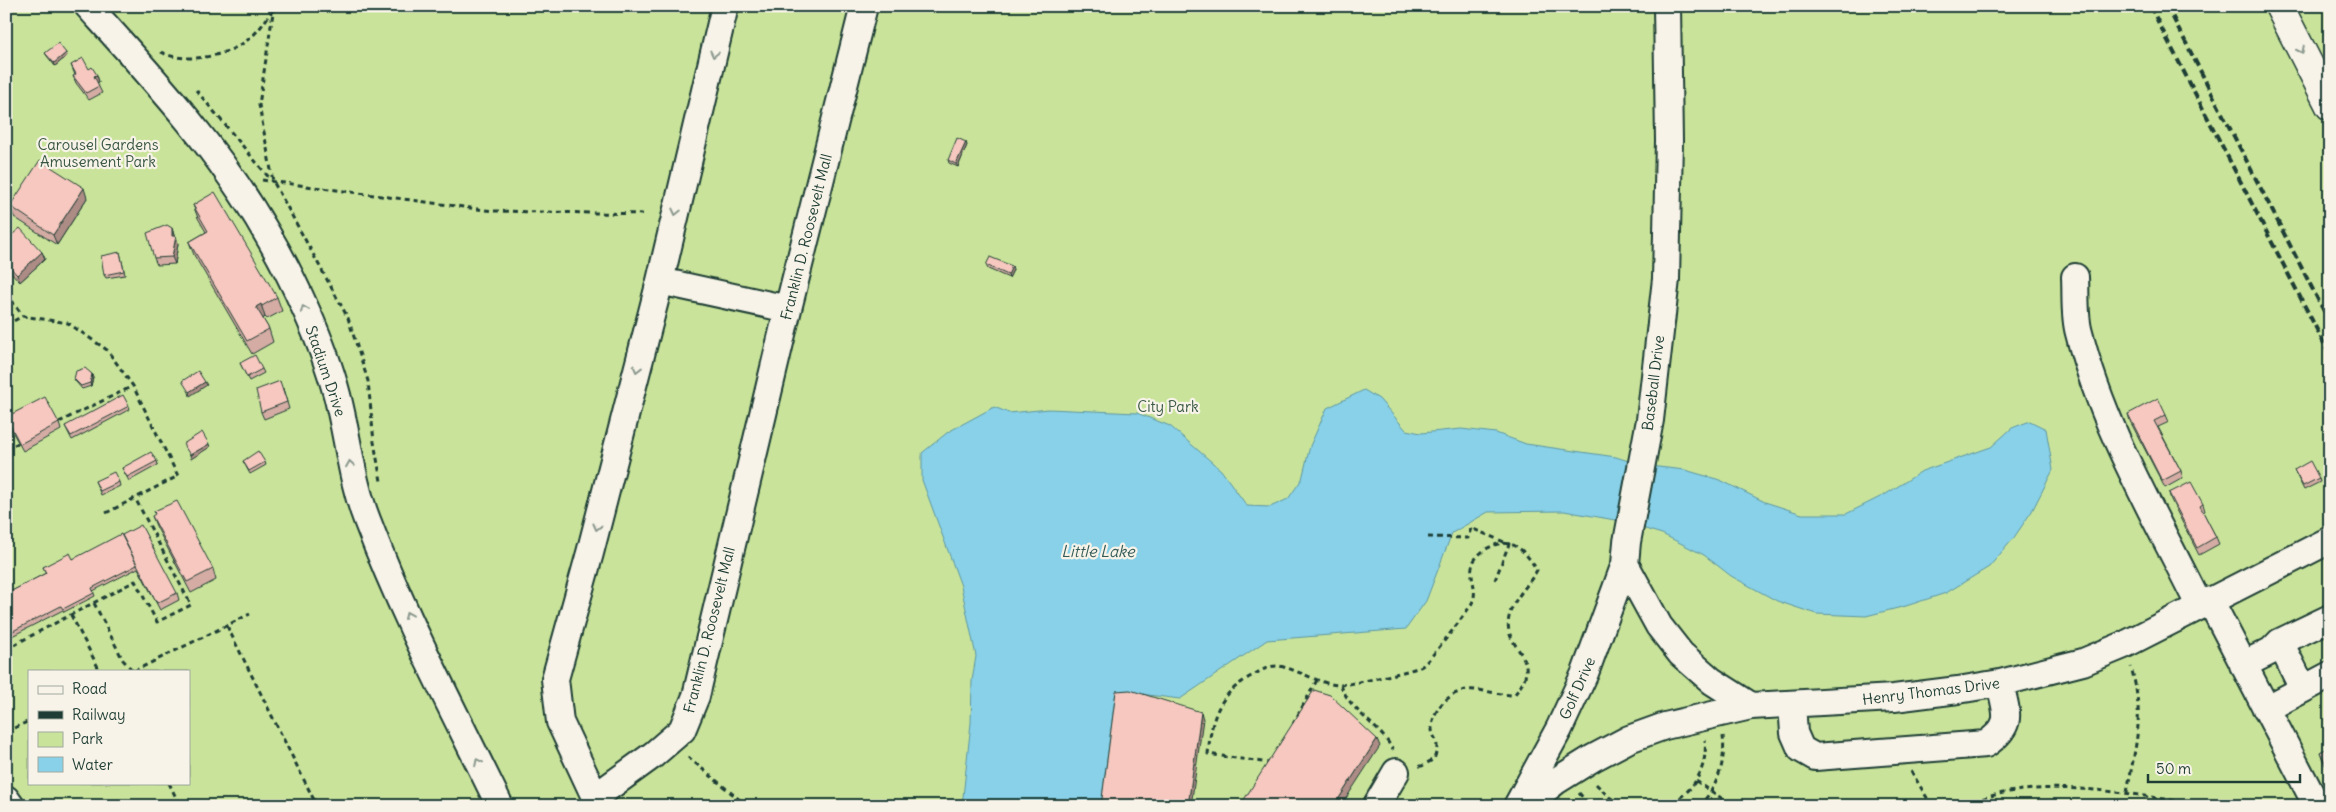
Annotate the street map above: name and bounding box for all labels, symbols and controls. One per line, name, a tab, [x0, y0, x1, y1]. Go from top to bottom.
one-way arrow	[2295, 45, 2305, 54]
one-way arrow	[709, 49, 720, 58]
park label: Carousel Gardens Amusement Park	[37, 135, 159, 171]
street label: Franklin D. Roosevelt Mall	[776, 152, 836, 322]
one-way arrow	[671, 207, 682, 216]
one-way arrow	[299, 305, 310, 314]
street label: Stadium Drive	[302, 323, 350, 419]
street label: Baseball Drive	[1638, 334, 1668, 432]
one-way arrow	[632, 365, 643, 374]
park label: City Park	[1137, 397, 1199, 416]
one-way arrow	[346, 460, 356, 468]
one-way arrow	[592, 522, 603, 531]
water label: Little Lake	[1061, 541, 1136, 561]
street label: Franklin D. Roosevelt Mall	[679, 545, 739, 715]
one-way arrow	[404, 611, 415, 620]
street label: Golf Drive	[1555, 654, 1599, 722]
legend	[28, 670, 190, 784]
street label: Henry Thomas Drive	[1861, 673, 2001, 709]
text: Road	[72, 679, 107, 698]
text: Railway	[72, 705, 126, 724]
text: Park	[72, 729, 103, 748]
scale bar	[2148, 752, 2301, 784]
text: Water	[72, 755, 113, 774]
one-way arrow	[474, 758, 484, 767]
text: 50 m	[2156, 759, 2191, 778]

